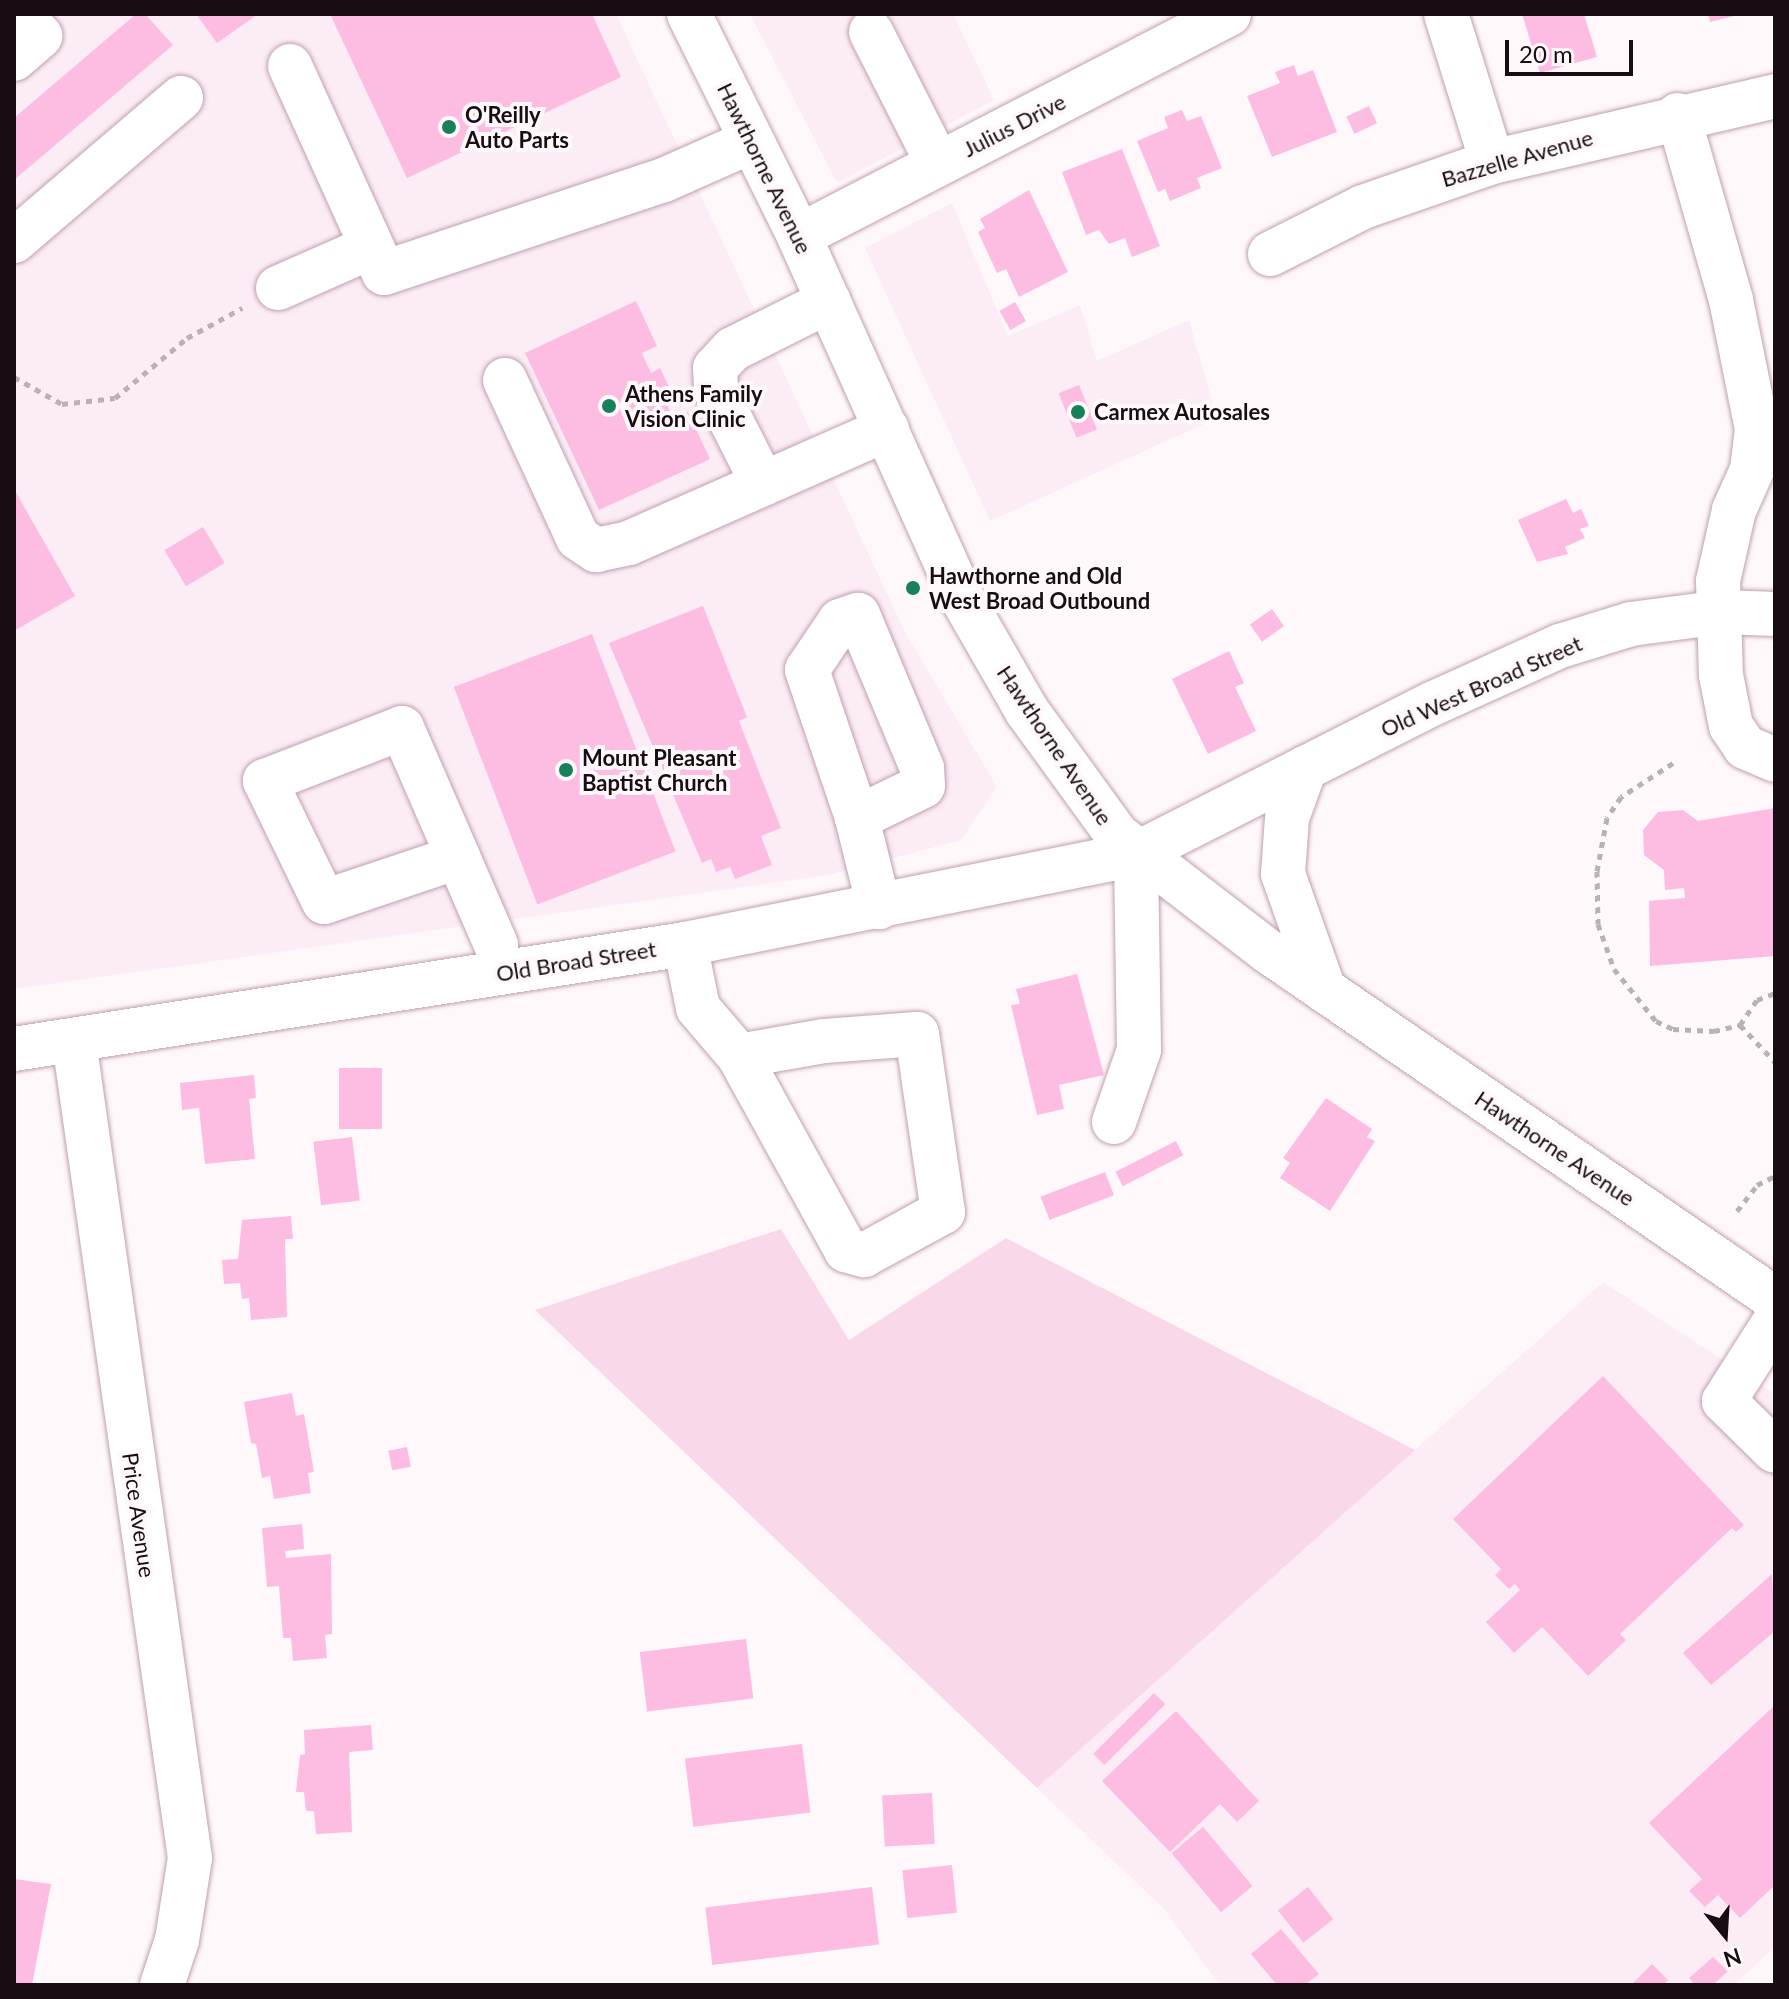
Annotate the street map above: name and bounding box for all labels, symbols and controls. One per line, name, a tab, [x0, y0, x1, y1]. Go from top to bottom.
scale bar	[1509, 24, 1637, 74]
text: 20 m	[1519, 39, 1573, 68]
street label: Hawthorne Avenue	[712, 78, 818, 258]
street label: Julius Drive	[958, 88, 1070, 162]
place label: O'Reilly Auto Parts	[465, 101, 569, 152]
marker: O'Reilly Auto Parts	[440, 118, 458, 136]
street label: Bazzelle Avenue	[1438, 124, 1596, 192]
place label: Athens Family Vision Clinic	[625, 380, 763, 432]
marker: Athens Family Vision Clinic	[600, 397, 618, 415]
place label: Carmex Autosales	[1094, 399, 1271, 425]
marker: Carmex Autosales	[1069, 403, 1087, 421]
place label: Hawthorne and Old West Broad Outbound	[929, 562, 1150, 614]
marker: Hawthorne and Old West Broad Outbound	[904, 579, 922, 597]
street label: Old West Broad Street	[1376, 630, 1586, 742]
street label: Hawthorne Avenue	[992, 660, 1118, 830]
place label: Mount Pleasant Baptist Church	[582, 744, 737, 796]
marker: Mount Pleasant Baptist Church	[557, 761, 575, 779]
street label: Old Broad Street	[494, 935, 658, 987]
street label: Hawthorne Avenue	[1470, 1085, 1640, 1211]
street label: Price Avenue	[117, 1450, 161, 1580]
north arrow	[1685, 1895, 1765, 1975]
text: N	[1720, 1943, 1745, 1974]

